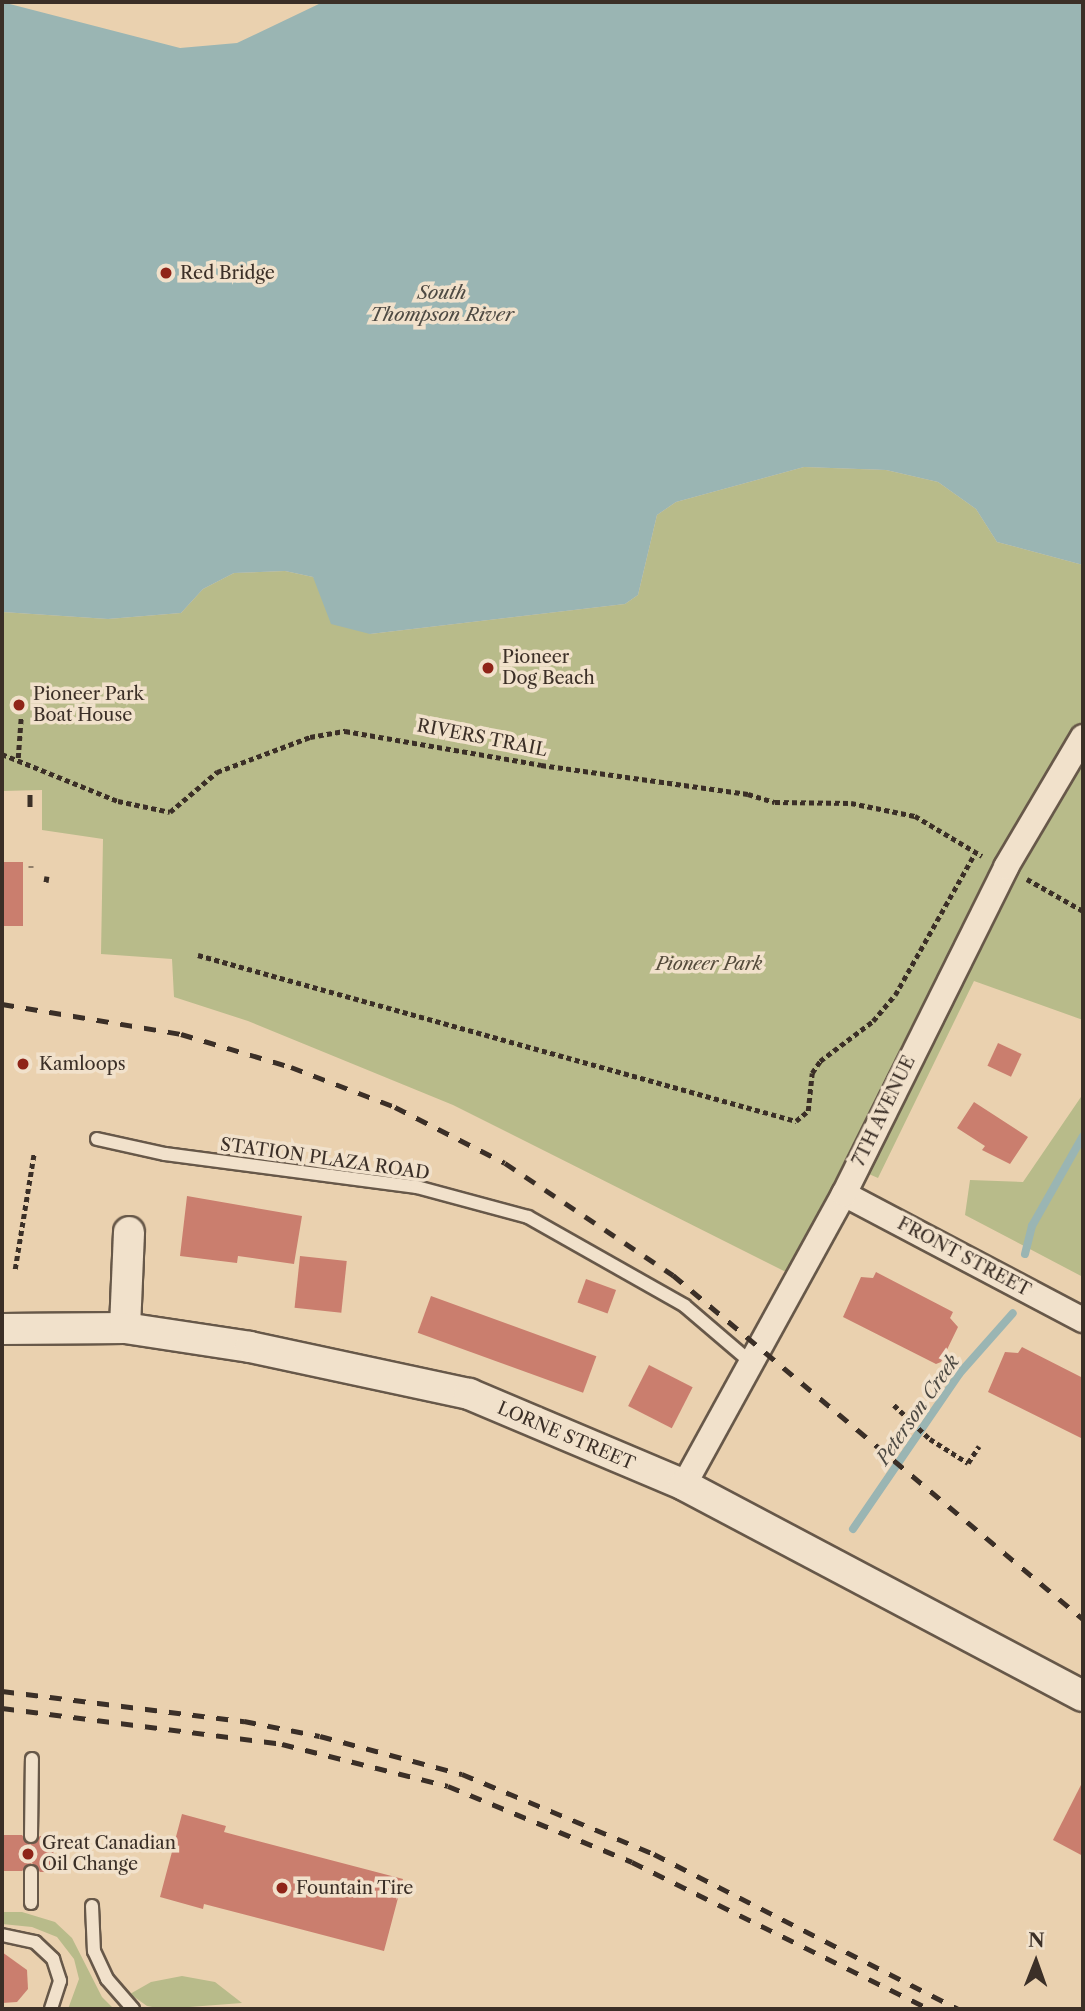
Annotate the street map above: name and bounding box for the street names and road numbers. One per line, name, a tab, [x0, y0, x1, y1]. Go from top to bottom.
street label: RIVERS TRAIL	[415, 715, 549, 761]
street label: 7TH AVENUE	[848, 1052, 920, 1170]
street label: STATION PLAZA ROAD	[219, 1134, 431, 1184]
street label: FRONT STREET	[893, 1213, 1035, 1301]
street label: LORNE STREET	[494, 1397, 638, 1475]

